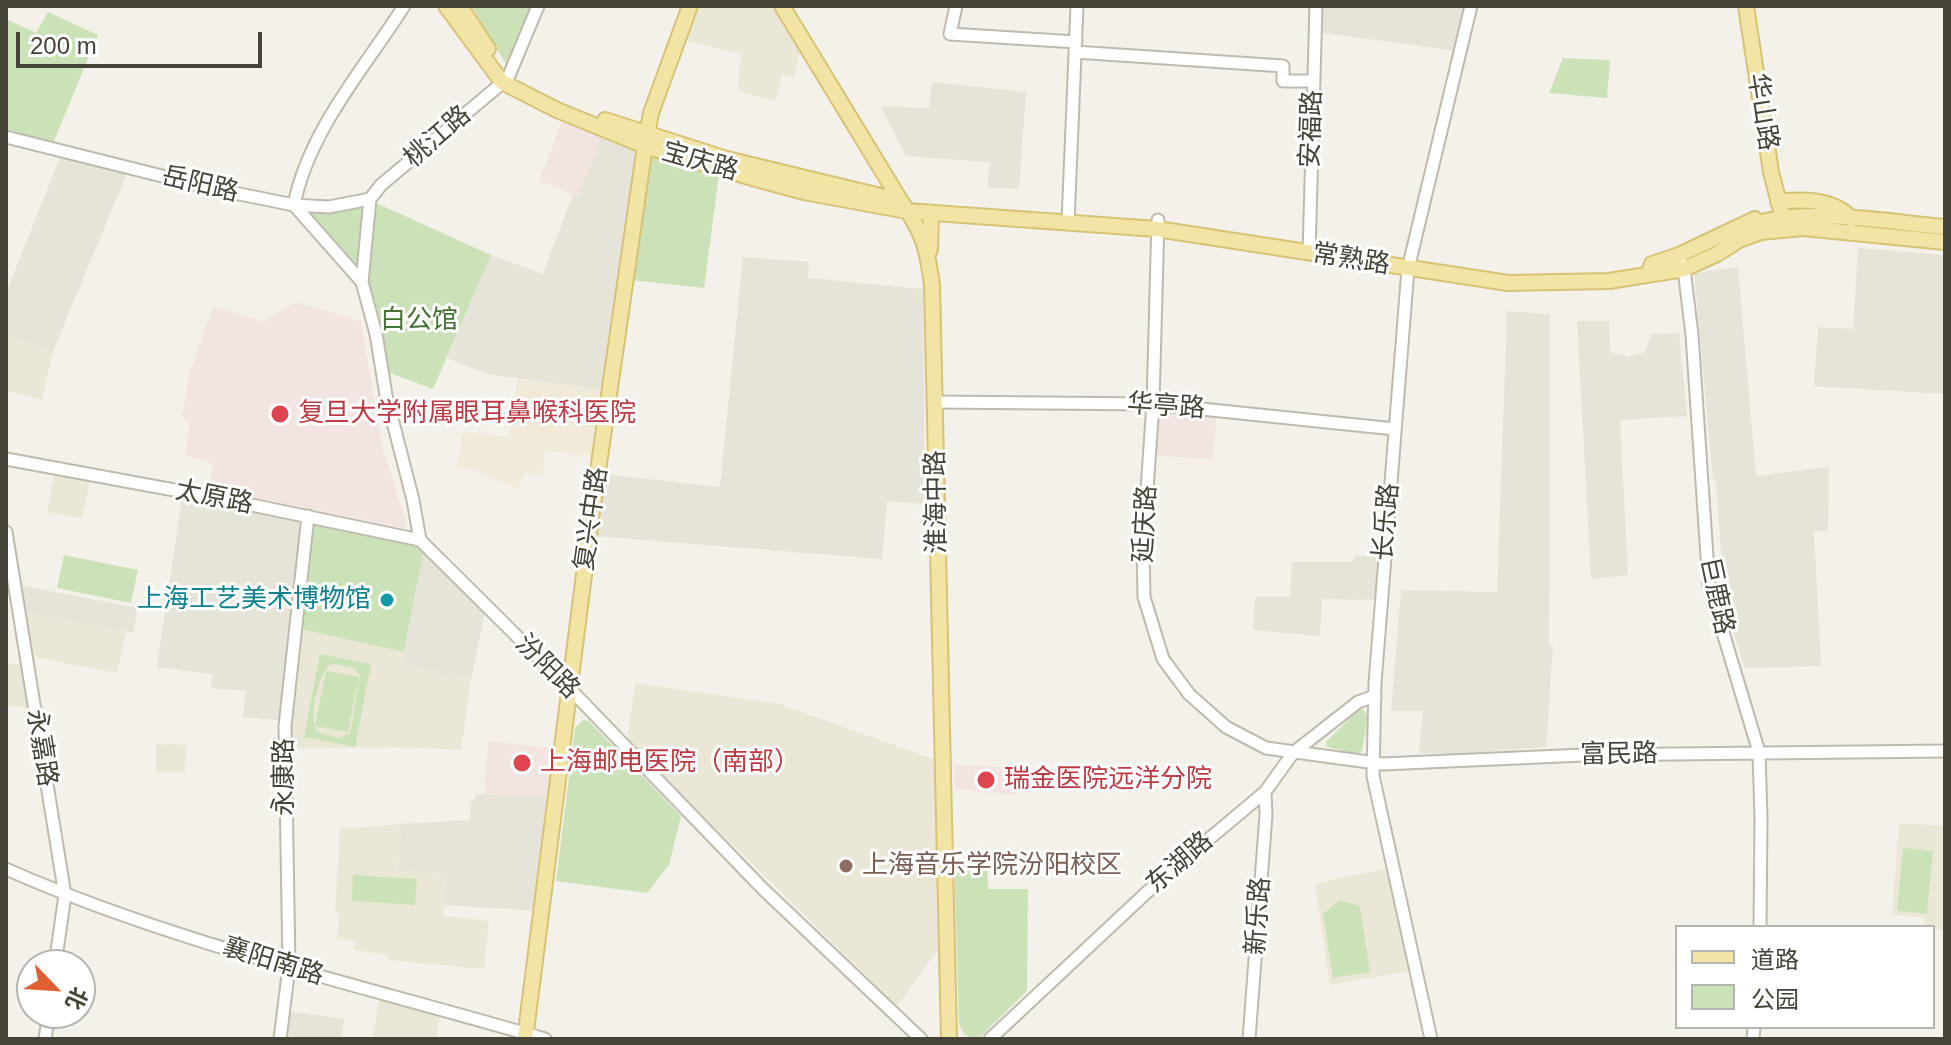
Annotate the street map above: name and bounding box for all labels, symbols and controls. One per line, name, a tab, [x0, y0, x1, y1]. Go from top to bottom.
scale bar	[20, 16, 266, 66]
text: 200 m	[30, 32, 97, 59]
street label: 华山路	[1740, 71, 1784, 153]
street label: 安福路	[1295, 89, 1329, 169]
street label: 桃江路	[398, 100, 478, 174]
street label: 宝庆路	[658, 136, 742, 188]
street label: 岳阳路	[158, 161, 242, 209]
street label: 常熟路	[1310, 238, 1392, 282]
park label: 白公馆	[380, 305, 458, 337]
street label: 华亭路	[1126, 389, 1206, 425]
place label: 复旦大学附属眼耳鼻喉科医院	[298, 398, 636, 430]
marker: 复旦大学附属眼耳鼻喉科医院	[269, 403, 291, 425]
street label: 淮海中路	[920, 450, 954, 554]
street label: 复兴中路	[569, 465, 615, 573]
street label: 太原路	[173, 475, 255, 521]
street label: 长乐路	[1368, 482, 1406, 562]
street label: 延庆路	[1128, 484, 1164, 564]
street label: 巨鹿路	[1693, 555, 1739, 637]
place label: 上海工艺美术博物馆	[137, 584, 371, 616]
marker: 上海工艺美术博物馆	[378, 591, 396, 609]
street label: 汾阳路	[508, 628, 586, 706]
street label: 永嘉路	[19, 707, 63, 789]
street label: 永康路	[269, 738, 301, 816]
street label: 富民路	[1580, 739, 1658, 771]
place label: 上海邮电医院（南部）	[540, 747, 800, 779]
marker: 上海邮电医院（南部）	[511, 752, 533, 774]
place label: 瑞金医院远洋分院	[1004, 764, 1212, 796]
marker: 瑞金医院远洋分院	[975, 769, 997, 791]
street label: 东湖路	[1140, 826, 1220, 900]
place label: 上海音乐学院汾阳校区	[862, 850, 1122, 882]
marker: 上海音乐学院汾阳校区	[837, 857, 855, 875]
street label: 新乐路	[1241, 876, 1277, 956]
legend	[1675, 925, 1935, 1029]
street label: 襄阳南路	[219, 932, 327, 992]
text: 道路	[1751, 946, 1799, 973]
north arrow	[16, 949, 96, 1029]
text: 北	[60, 983, 92, 1014]
text: 公园	[1751, 986, 1799, 1013]

